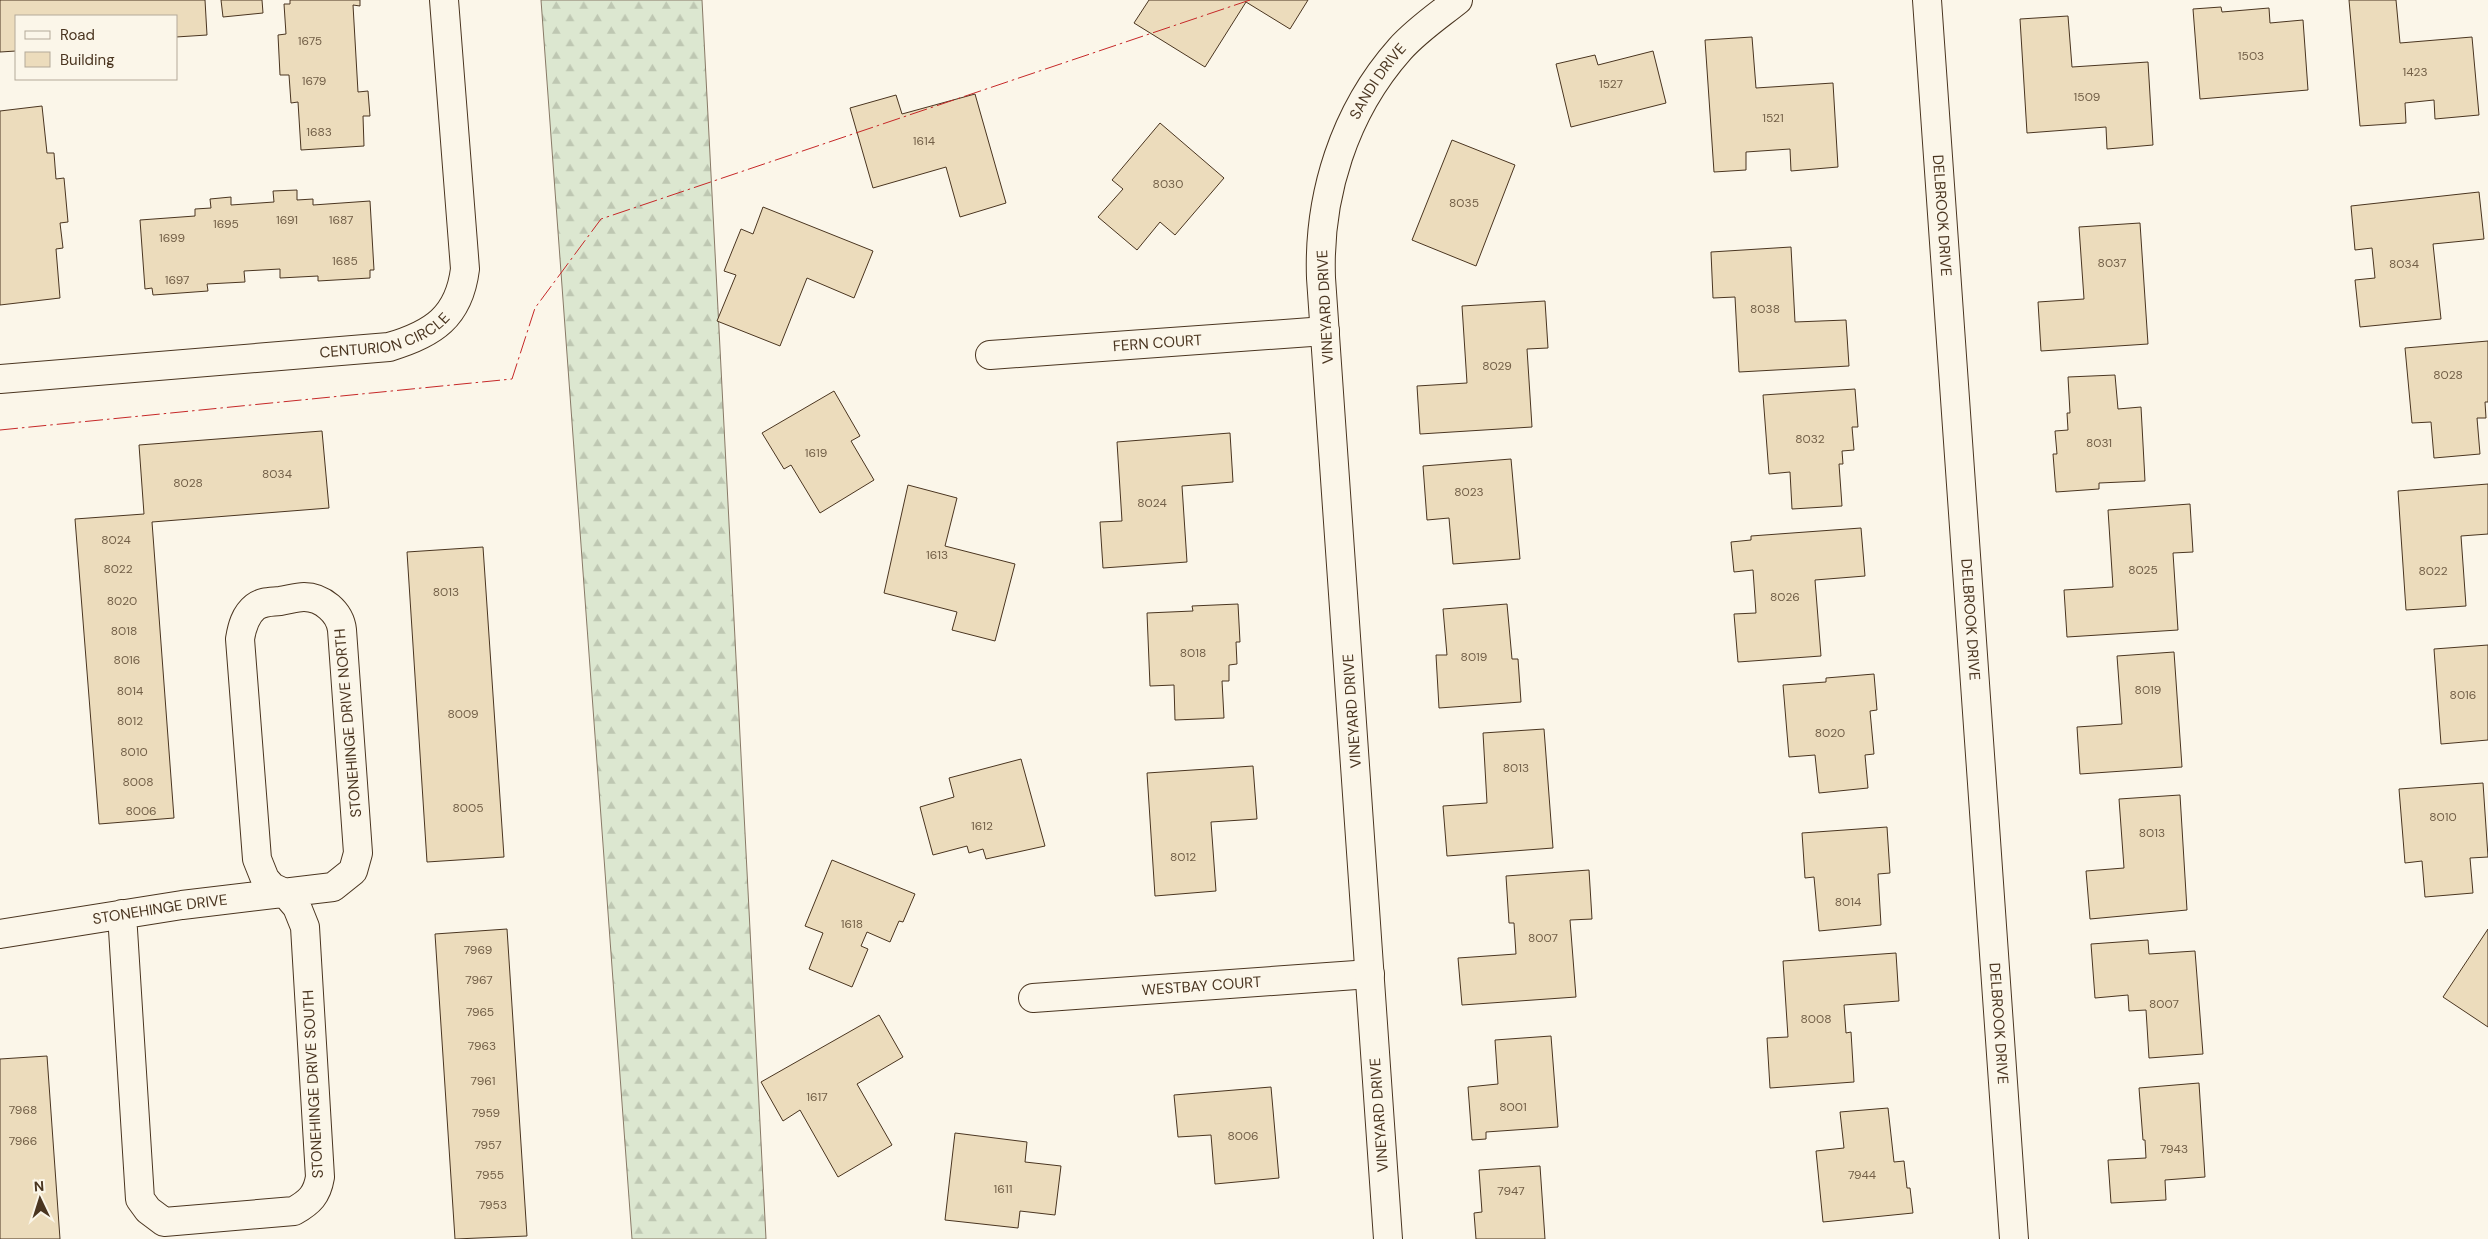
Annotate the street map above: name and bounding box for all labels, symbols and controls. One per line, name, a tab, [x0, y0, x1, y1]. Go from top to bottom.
legend	[15, 15, 178, 80]
text: Road	[60, 25, 95, 45]
house number: 1675	[298, 33, 322, 49]
street label: SANDI DRIVE	[1345, 39, 1411, 123]
house number: 1503	[2238, 48, 2264, 64]
text: Building	[60, 50, 115, 70]
house number: 1423	[2402, 64, 2428, 80]
house number: 1679	[302, 73, 326, 89]
house number: 1527	[1599, 76, 1623, 92]
house number: 1509	[2074, 89, 2100, 105]
house number: 1521	[1762, 110, 1784, 126]
house number: 1683	[306, 124, 332, 140]
house number: 1614	[913, 133, 935, 149]
street label: DELBROOK DRIVE	[1928, 154, 1956, 277]
house number: 8030	[1153, 176, 1183, 192]
house number: 8035	[1449, 195, 1479, 211]
house number: 1691	[276, 212, 298, 228]
house number: 1687	[329, 212, 353, 228]
house number: 1695	[213, 216, 239, 232]
house number: 1699	[159, 230, 185, 246]
street label: VINEYARD DRIVE	[1312, 249, 1338, 365]
house number: 1685	[332, 253, 358, 269]
house number: 8037	[2098, 255, 2126, 271]
house number: 8034	[2389, 256, 2419, 272]
house number: 1697	[165, 272, 189, 288]
house number: 8038	[1750, 301, 1780, 317]
street label: CENTURION CIRCLE	[319, 308, 454, 363]
street label: FERN COURT	[1112, 330, 1203, 356]
house number: 8029	[1482, 358, 1512, 374]
house number: 8028	[2433, 367, 2463, 383]
house number: 8032	[1795, 431, 1825, 447]
house number: 8031	[2086, 435, 2112, 451]
house number: 1619	[805, 445, 827, 461]
house number: 8034	[262, 466, 292, 482]
house number: 8028	[173, 475, 203, 491]
house number: 8023	[1454, 484, 1484, 500]
house number: 8024	[1137, 495, 1167, 511]
house number: 8024	[101, 532, 131, 548]
house number: 1613	[926, 547, 948, 563]
street label: DELBROOK DRIVE	[1956, 558, 1985, 681]
house number: 8022	[103, 561, 133, 577]
house number: 8025	[2128, 562, 2158, 578]
house number: 8022	[2418, 563, 2448, 579]
house number: 8013	[433, 584, 459, 600]
house number: 8026	[1770, 589, 1800, 605]
house number: 8020	[107, 593, 137, 609]
house number: 8018	[111, 623, 137, 639]
street label: STONEHINGE DRIVE NORTH	[330, 628, 366, 818]
house number: 8018	[1180, 645, 1206, 661]
house number: 8019	[1461, 649, 1487, 665]
house number: 8016	[114, 652, 140, 668]
street label: VINEYARD DRIVE	[1338, 653, 1366, 769]
house number: 8019	[2135, 682, 2161, 698]
house number: 8014	[117, 683, 143, 699]
house number: 8016	[2450, 687, 2476, 703]
house number: 8009	[447, 706, 479, 722]
house number: 8012	[117, 713, 143, 729]
house number: 8020	[1815, 725, 1845, 741]
house number: 8010	[120, 744, 148, 760]
house number: 8013	[1503, 760, 1529, 776]
house number: 8008	[122, 774, 154, 790]
house number: 8005	[452, 800, 484, 816]
house number: 8006	[125, 803, 157, 819]
house number: 8010	[2429, 809, 2457, 825]
house number: 1612	[971, 818, 993, 834]
house number: 8013	[2139, 825, 2165, 841]
house number: 8012	[1170, 849, 1196, 865]
street label: STONEHINGE DRIVE	[91, 890, 229, 929]
house number: 8014	[1835, 894, 1861, 910]
house number: 1618	[841, 916, 863, 932]
house number: 8007	[1528, 930, 1558, 946]
house number: 7969	[464, 942, 492, 958]
street label: DELBROOK DRIVE	[1985, 962, 2013, 1085]
house number: 7967	[465, 972, 493, 988]
street label: WESTBAY COURT	[1141, 972, 1262, 1000]
street label: STONEHINGE DRIVE SOUTH	[298, 989, 328, 1179]
house number: 8007	[2149, 996, 2179, 1012]
house number: 7965	[466, 1004, 494, 1020]
house number: 8008	[1800, 1011, 1832, 1027]
house number: 7963	[468, 1038, 496, 1054]
street label: VINEYARD DRIVE	[1365, 1057, 1393, 1173]
house number: 7961	[471, 1073, 495, 1089]
house number: 1617	[806, 1089, 828, 1105]
house number: 8001	[1499, 1099, 1527, 1115]
house number: 7968	[9, 1102, 37, 1118]
house number: 7959	[472, 1105, 500, 1121]
house number: 8006	[1227, 1128, 1259, 1144]
house number: 7966	[9, 1133, 37, 1149]
house number: 7957	[474, 1137, 502, 1153]
house number: 7943	[2160, 1141, 2188, 1157]
house number: 7955	[476, 1167, 504, 1183]
house number: 7944	[1848, 1167, 1876, 1183]
north arrow	[15, 1174, 65, 1224]
text: N	[33, 1177, 45, 1195]
house number: 1611	[994, 1181, 1012, 1197]
house number: 7947	[1497, 1183, 1525, 1199]
house number: 7953	[479, 1197, 507, 1213]

